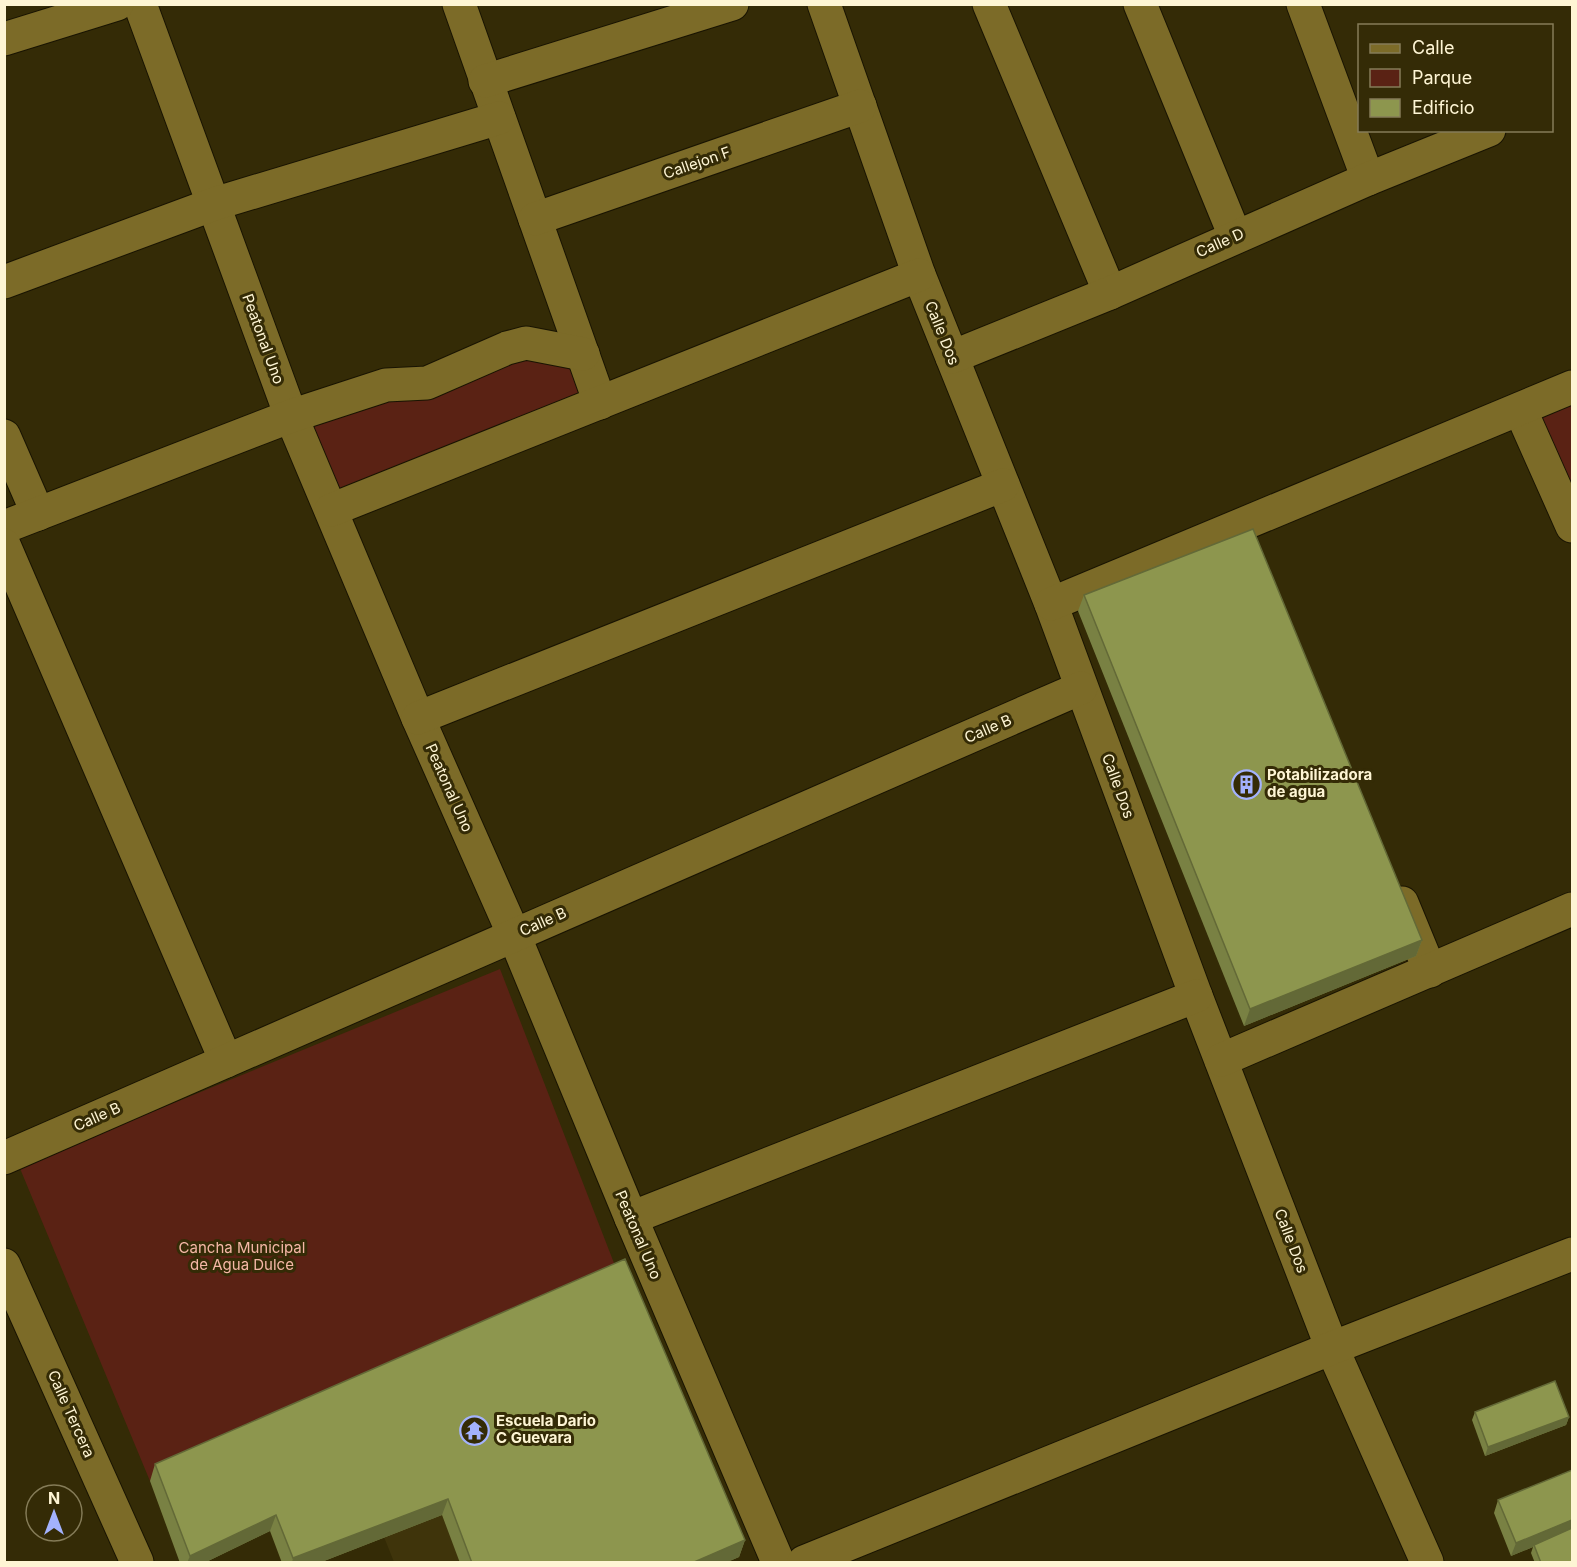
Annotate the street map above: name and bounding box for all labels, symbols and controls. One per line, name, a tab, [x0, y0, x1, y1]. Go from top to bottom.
legend	[1358, 24, 1553, 132]
text: Calle	[1412, 37, 1454, 58]
text: Parque	[1412, 67, 1472, 88]
text: Edificio	[1412, 97, 1475, 118]
street label: Callejon F	[661, 142, 733, 183]
street label: Calle D	[1193, 224, 1247, 261]
street label: Peatonal Uno	[238, 291, 289, 387]
street label: Calle Dos	[921, 298, 964, 368]
street label: Calle B	[961, 710, 1014, 747]
street label: Peatonal Uno	[422, 741, 477, 835]
street label: Calle Dos	[1098, 751, 1139, 821]
place label: Potabilizadora de agua	[1267, 765, 1372, 801]
building icon: Potabilizadora de agua	[1230, 768, 1262, 800]
street label: Calle B	[516, 903, 569, 940]
street label: Calle B	[70, 1098, 123, 1135]
street label: Peatonal Uno	[611, 1187, 666, 1282]
street label: Calle Dos	[1271, 1206, 1312, 1276]
park label: Cancha Municipal de Agua Dulce	[179, 1238, 305, 1274]
street label: Calle Tercera	[44, 1367, 99, 1460]
place label: Escuela Dario C Guevara	[496, 1411, 596, 1447]
temple icon: Escuela Dario C Guevara	[459, 1414, 491, 1446]
north arrow	[24, 1483, 84, 1543]
text: N	[48, 1488, 60, 1508]

